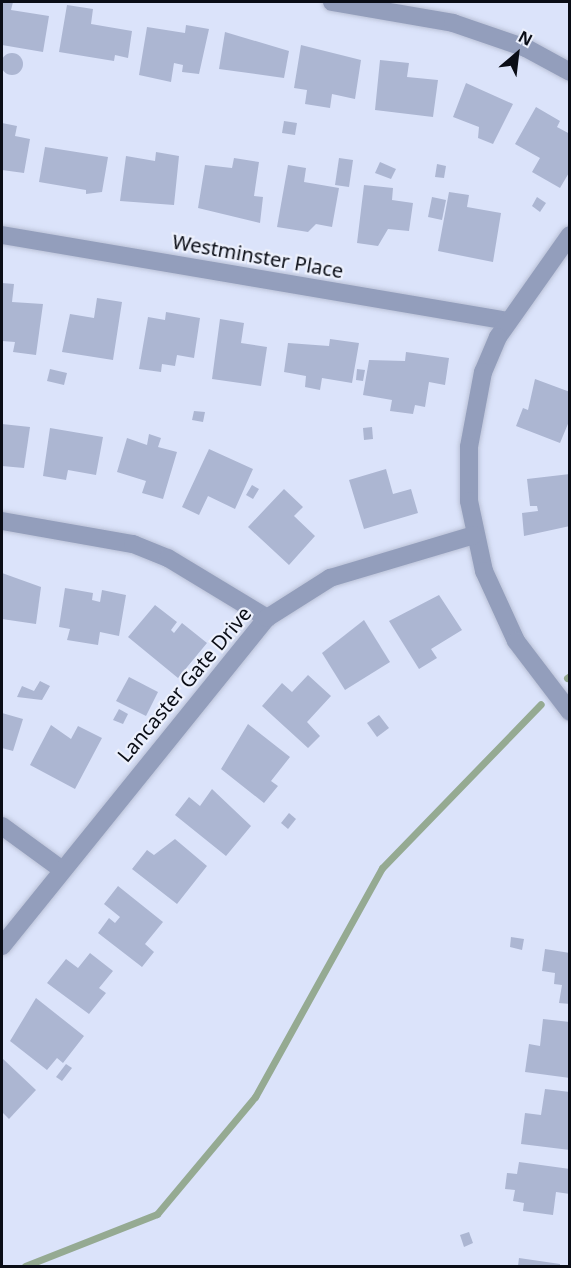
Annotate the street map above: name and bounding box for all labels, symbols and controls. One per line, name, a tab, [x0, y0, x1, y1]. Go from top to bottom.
north arrow	[487, 24, 547, 84]
text: N	[515, 25, 536, 51]
street label: Westminster Place	[171, 229, 345, 283]
street label: Lancaster Gate Drive	[112, 601, 256, 767]

